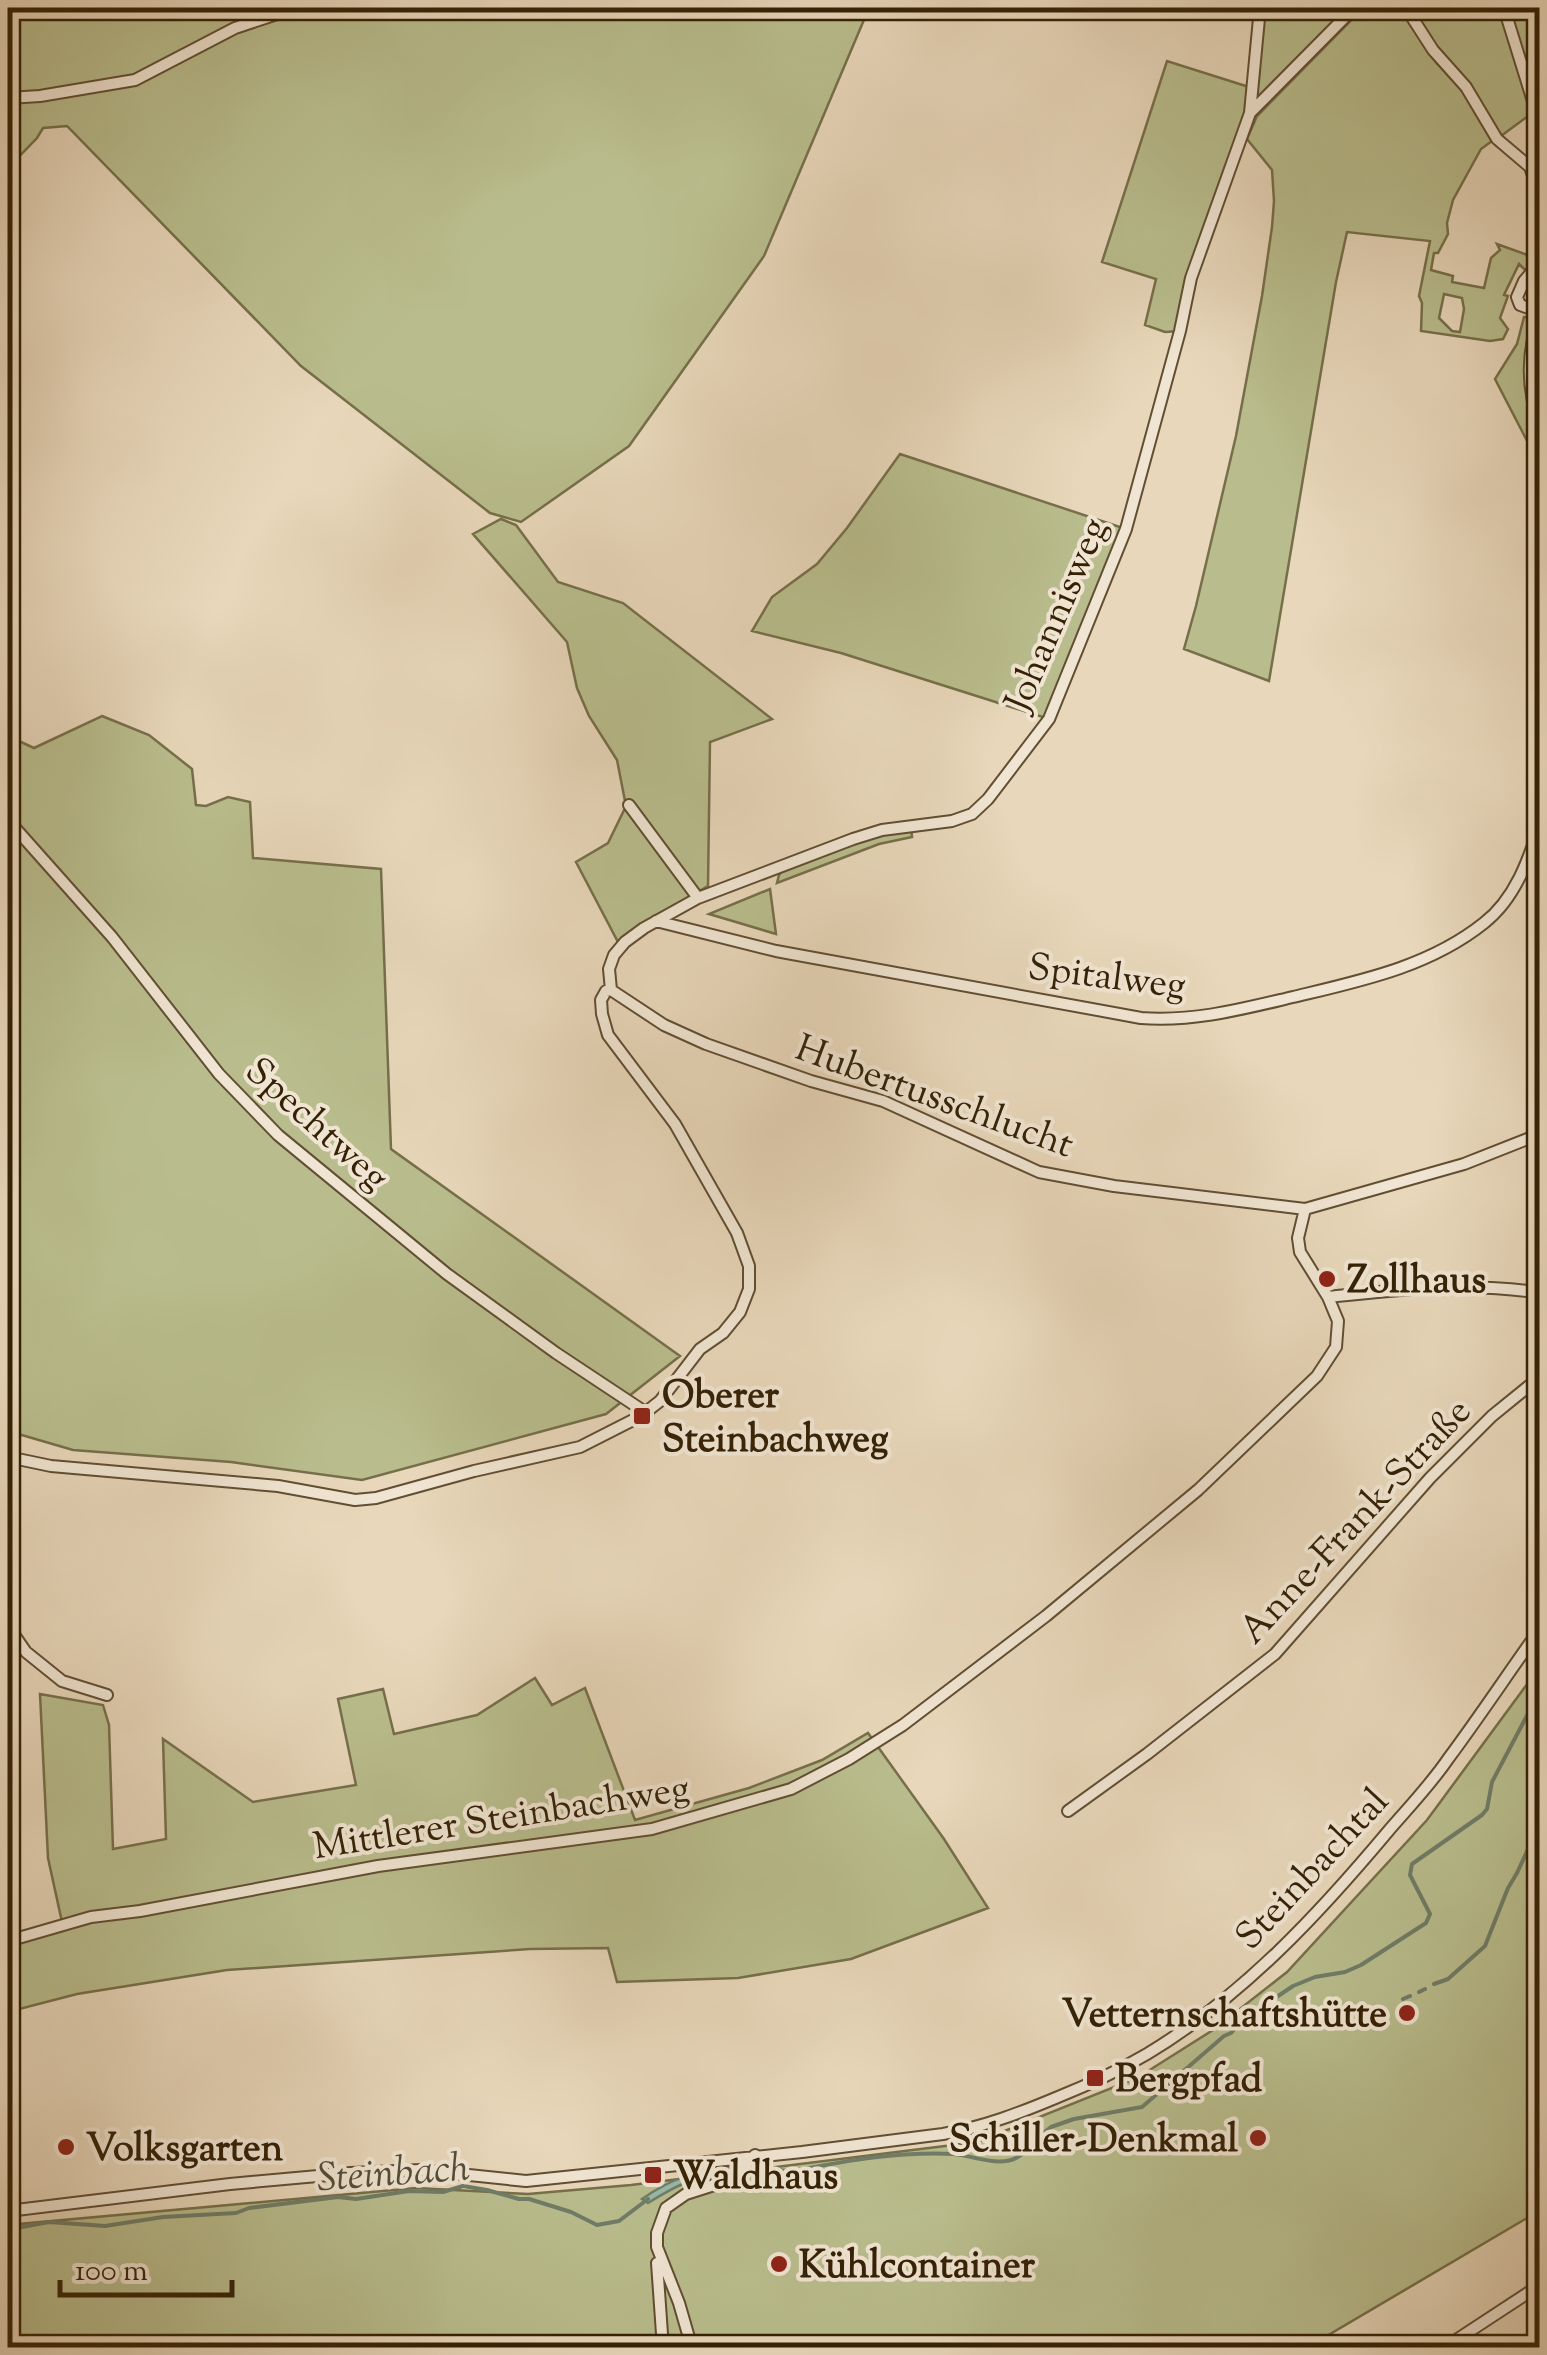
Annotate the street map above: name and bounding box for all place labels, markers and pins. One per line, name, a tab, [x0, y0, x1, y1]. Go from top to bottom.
place label: Zollhaus	[1347, 1256, 1486, 1310]
marker: Zollhaus	[1316, 1268, 1338, 1290]
place label: Oberer Steinbachweg	[662, 1371, 889, 1469]
marker: Oberer Steinbachweg	[631, 1405, 653, 1427]
place label: Vetternschaftshütte	[1062, 1990, 1387, 2044]
marker: Vetternschaftshütte	[1396, 2002, 1418, 2024]
place label: Bergpfad	[1115, 2055, 1263, 2109]
marker: Bergpfad	[1084, 2067, 1106, 2089]
place label: Schiller-Denkmal	[949, 2115, 1238, 2169]
place label: Volksgarten	[86, 2124, 284, 2178]
marker: Schiller-Denkmal	[1247, 2127, 1269, 2149]
marker: Volksgarten	[55, 2136, 77, 2158]
place label: Waldhaus	[673, 2152, 838, 2206]
marker: Waldhaus	[642, 2164, 664, 2186]
place label: Kühlcontainer	[799, 2241, 1036, 2295]
marker: Kühlcontainer	[768, 2253, 790, 2275]

